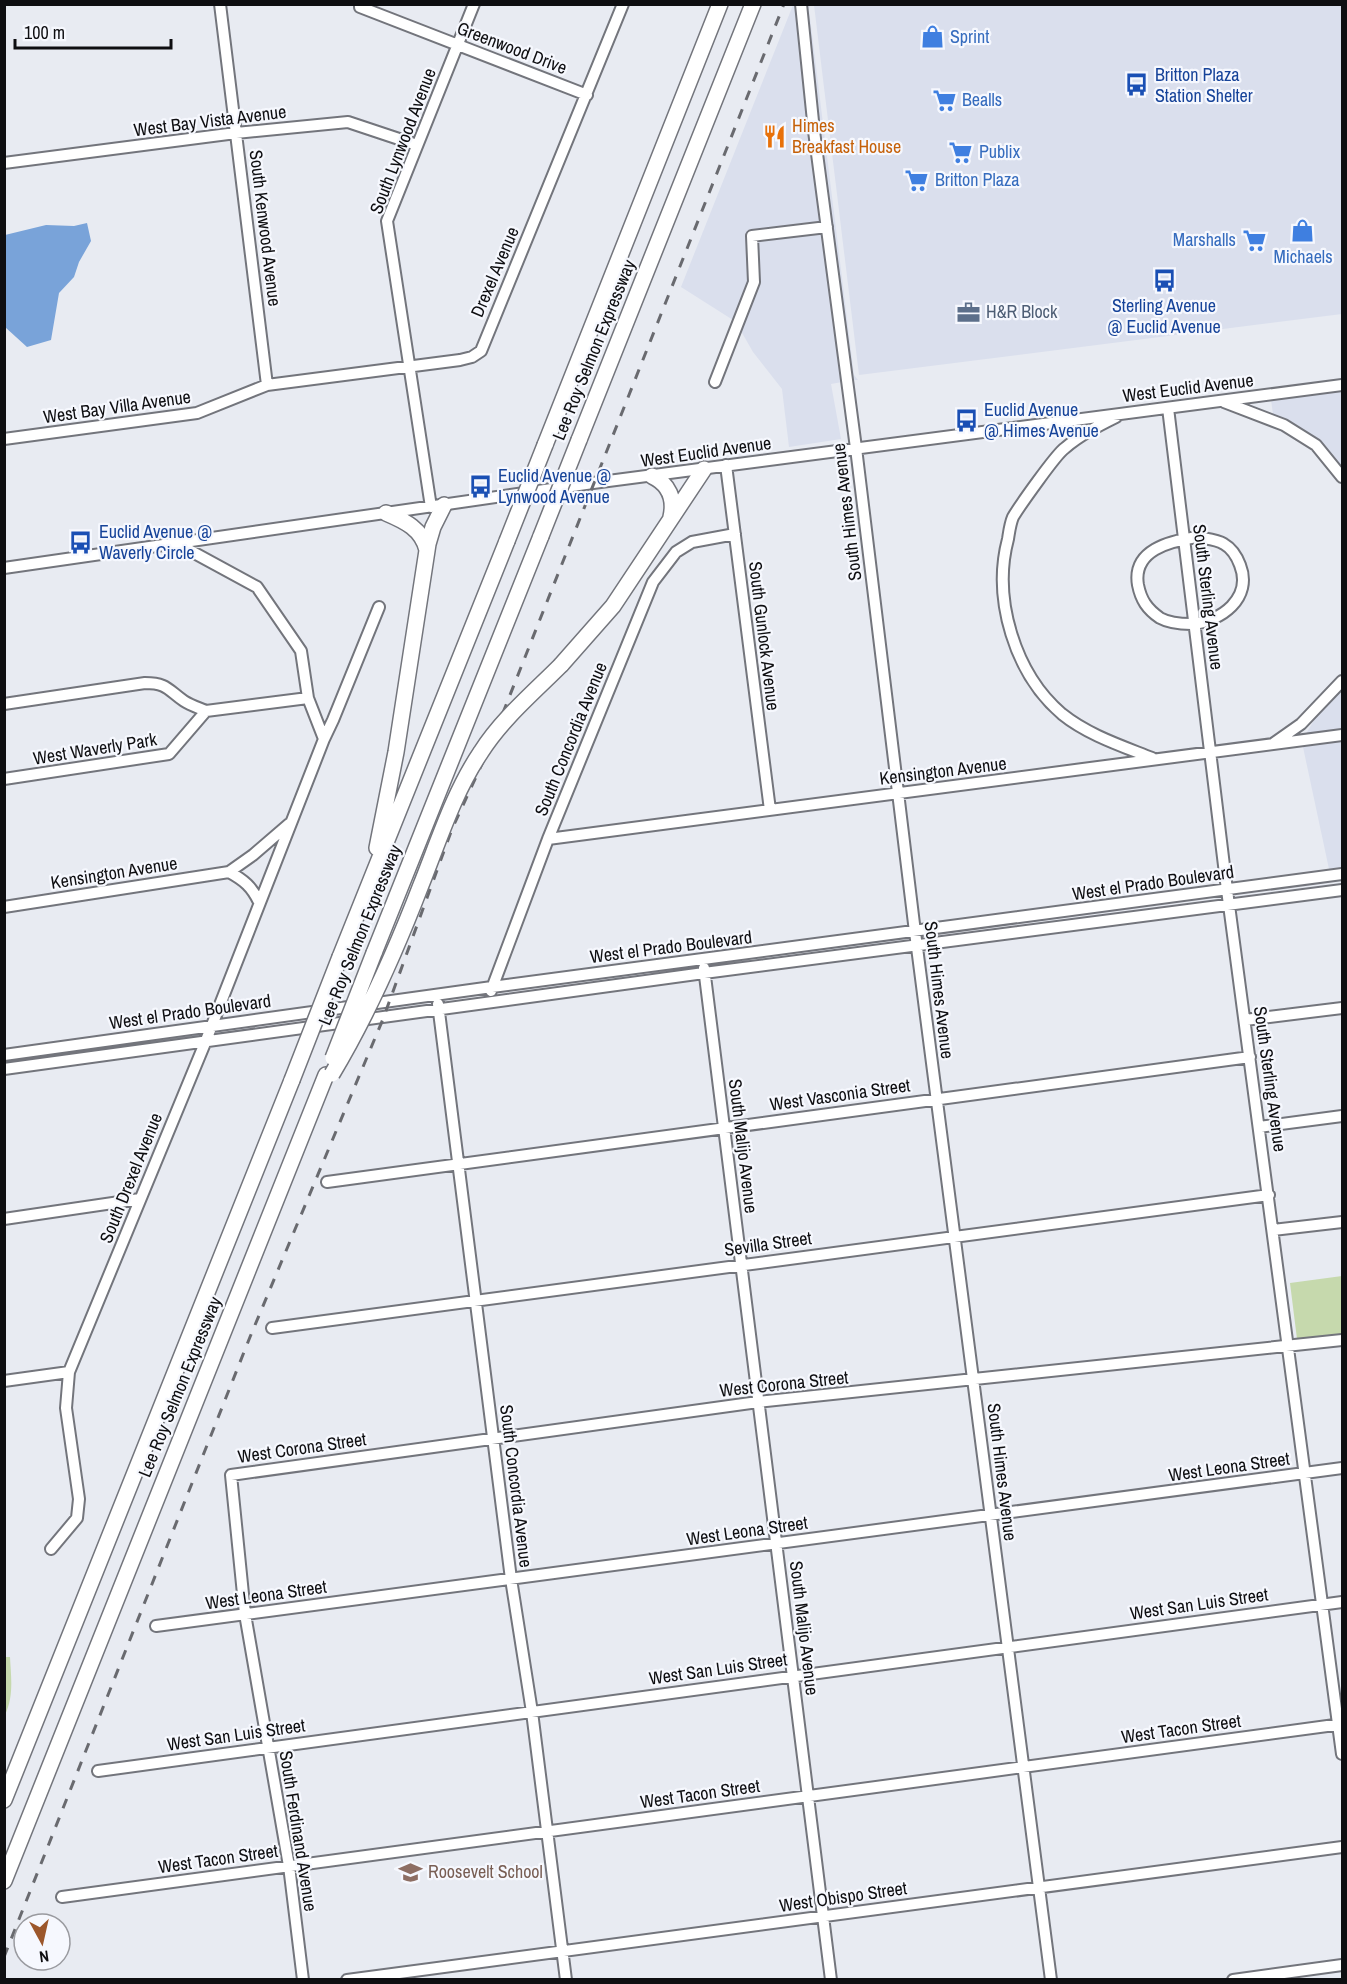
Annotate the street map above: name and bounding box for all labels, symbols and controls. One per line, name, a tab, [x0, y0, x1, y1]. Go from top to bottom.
scale bar	[15, 12, 171, 50]
street label: Greenwood Drive	[454, 15, 571, 80]
text: 100 m	[24, 20, 65, 45]
shop icon: Sprint	[919, 24, 945, 50]
place label: Sprint	[950, 24, 989, 49]
place label: Britton Plaza Station Shelter	[1155, 62, 1253, 108]
street label: South Lynwood Avenue	[363, 64, 442, 217]
bus stop icon: Britton Plaza Station Shelter	[1124, 72, 1150, 98]
supermarket icon: Bealls	[931, 87, 957, 113]
place label: Bealls	[962, 87, 1002, 112]
street label: West Bay Vista Avenue	[132, 99, 288, 142]
place label: Himes Breakfast House	[792, 113, 901, 159]
restaurant icon: Himes Breakfast House	[761, 123, 787, 149]
supermarket icon: Publix	[948, 139, 974, 165]
place label: Publix	[979, 139, 1021, 164]
street label: South Kenwood Avenue	[244, 148, 287, 308]
supermarket icon: Britton Plaza	[904, 167, 930, 193]
place label: Britton Plaza	[935, 167, 1020, 192]
shop icon: Michaels	[1290, 218, 1316, 244]
street label: Drexel Avenue	[464, 223, 525, 321]
place label: Marshalls	[1173, 227, 1236, 252]
supermarket icon: Marshalls	[1241, 227, 1267, 253]
place label: Michaels	[1273, 244, 1333, 269]
street label: Lee Roy Selmon Expressway	[546, 255, 641, 444]
bus stop icon: Sterling Avenue @ Euclid Avenue	[1151, 267, 1177, 293]
place label: Sterling Avenue @ Euclid Avenue	[1107, 293, 1221, 339]
office icon: H&R Block	[955, 299, 981, 325]
place label: H&R Block	[986, 299, 1058, 324]
street label: West Euclid Avenue	[1121, 367, 1255, 408]
street label: West Bay Villa Avenue	[42, 384, 192, 429]
place label: Euclid Avenue @ Himes Avenue	[984, 397, 1099, 443]
bus stop icon: Euclid Avenue @ Himes Avenue	[953, 407, 979, 433]
street label: West Euclid Avenue	[639, 430, 773, 473]
street label: South Himes Avenue	[826, 442, 867, 582]
place label: Euclid Avenue @ Lynwood Avenue	[498, 463, 611, 509]
bus stop icon: Euclid Avenue @ Lynwood Avenue	[467, 473, 493, 499]
place label: Euclid Avenue @ Waverly Circle	[99, 519, 212, 565]
street label: South Sterling Avenue	[1187, 523, 1230, 671]
bus stop icon: Euclid Avenue @ Waverly Circle	[68, 529, 94, 555]
street label: South Gunlock Avenue	[743, 560, 786, 712]
street label: South Concordia Avenue	[528, 658, 613, 819]
street label: West Waverly Park	[31, 726, 159, 771]
street label: Kensington Avenue	[878, 750, 1008, 791]
street label: Lee Roy Selmon Expressway	[312, 840, 407, 1029]
street label: Kensington Avenue	[49, 850, 179, 895]
street label: West el Prado Boulevard	[1070, 859, 1235, 906]
street label: South Himes Avenue	[919, 920, 960, 1060]
street label: West el Prado Boulevard	[589, 924, 753, 969]
street label: West el Prado Boulevard	[107, 988, 272, 1035]
street label: South Sterling Avenue	[1248, 1005, 1293, 1153]
street label: West Vasconia Street	[768, 1072, 912, 1117]
street label: South Malijo Avenue	[723, 1077, 764, 1215]
street label: South Drexel Avenue	[93, 1109, 168, 1247]
street label: Sevilla Street	[723, 1225, 813, 1262]
street label: Lee Roy Selmon Expressway	[132, 1292, 227, 1481]
street label: West Corona Street	[718, 1364, 850, 1403]
street label: South Himes Avenue	[982, 1402, 1023, 1542]
street label: South Concordia Avenue	[494, 1403, 539, 1569]
street label: West Corona Street	[236, 1426, 368, 1469]
street label: West Leona Street	[1167, 1446, 1291, 1487]
street label: West Leona Street	[685, 1510, 809, 1551]
street label: South Malijo Avenue	[784, 1559, 825, 1697]
street label: West Leona Street	[204, 1574, 328, 1615]
street label: West San Luis Street	[1128, 1581, 1270, 1626]
street label: West San Luis Street	[647, 1646, 789, 1691]
street label: West Tacon Street	[1120, 1708, 1242, 1749]
street label: West San Luis Street	[165, 1712, 307, 1757]
street label: South Ferdinand Avenue	[273, 1749, 324, 1913]
street label: West Tacon Street	[639, 1773, 761, 1814]
street label: West Tacon Street	[157, 1838, 279, 1879]
school or university icon: Roosevelt School	[397, 1859, 423, 1885]
place label: Roosevelt School	[428, 1859, 543, 1884]
street label: West Obispo Street	[778, 1875, 908, 1918]
north arrow	[12, 1912, 72, 1972]
text: N	[38, 1945, 50, 1968]

